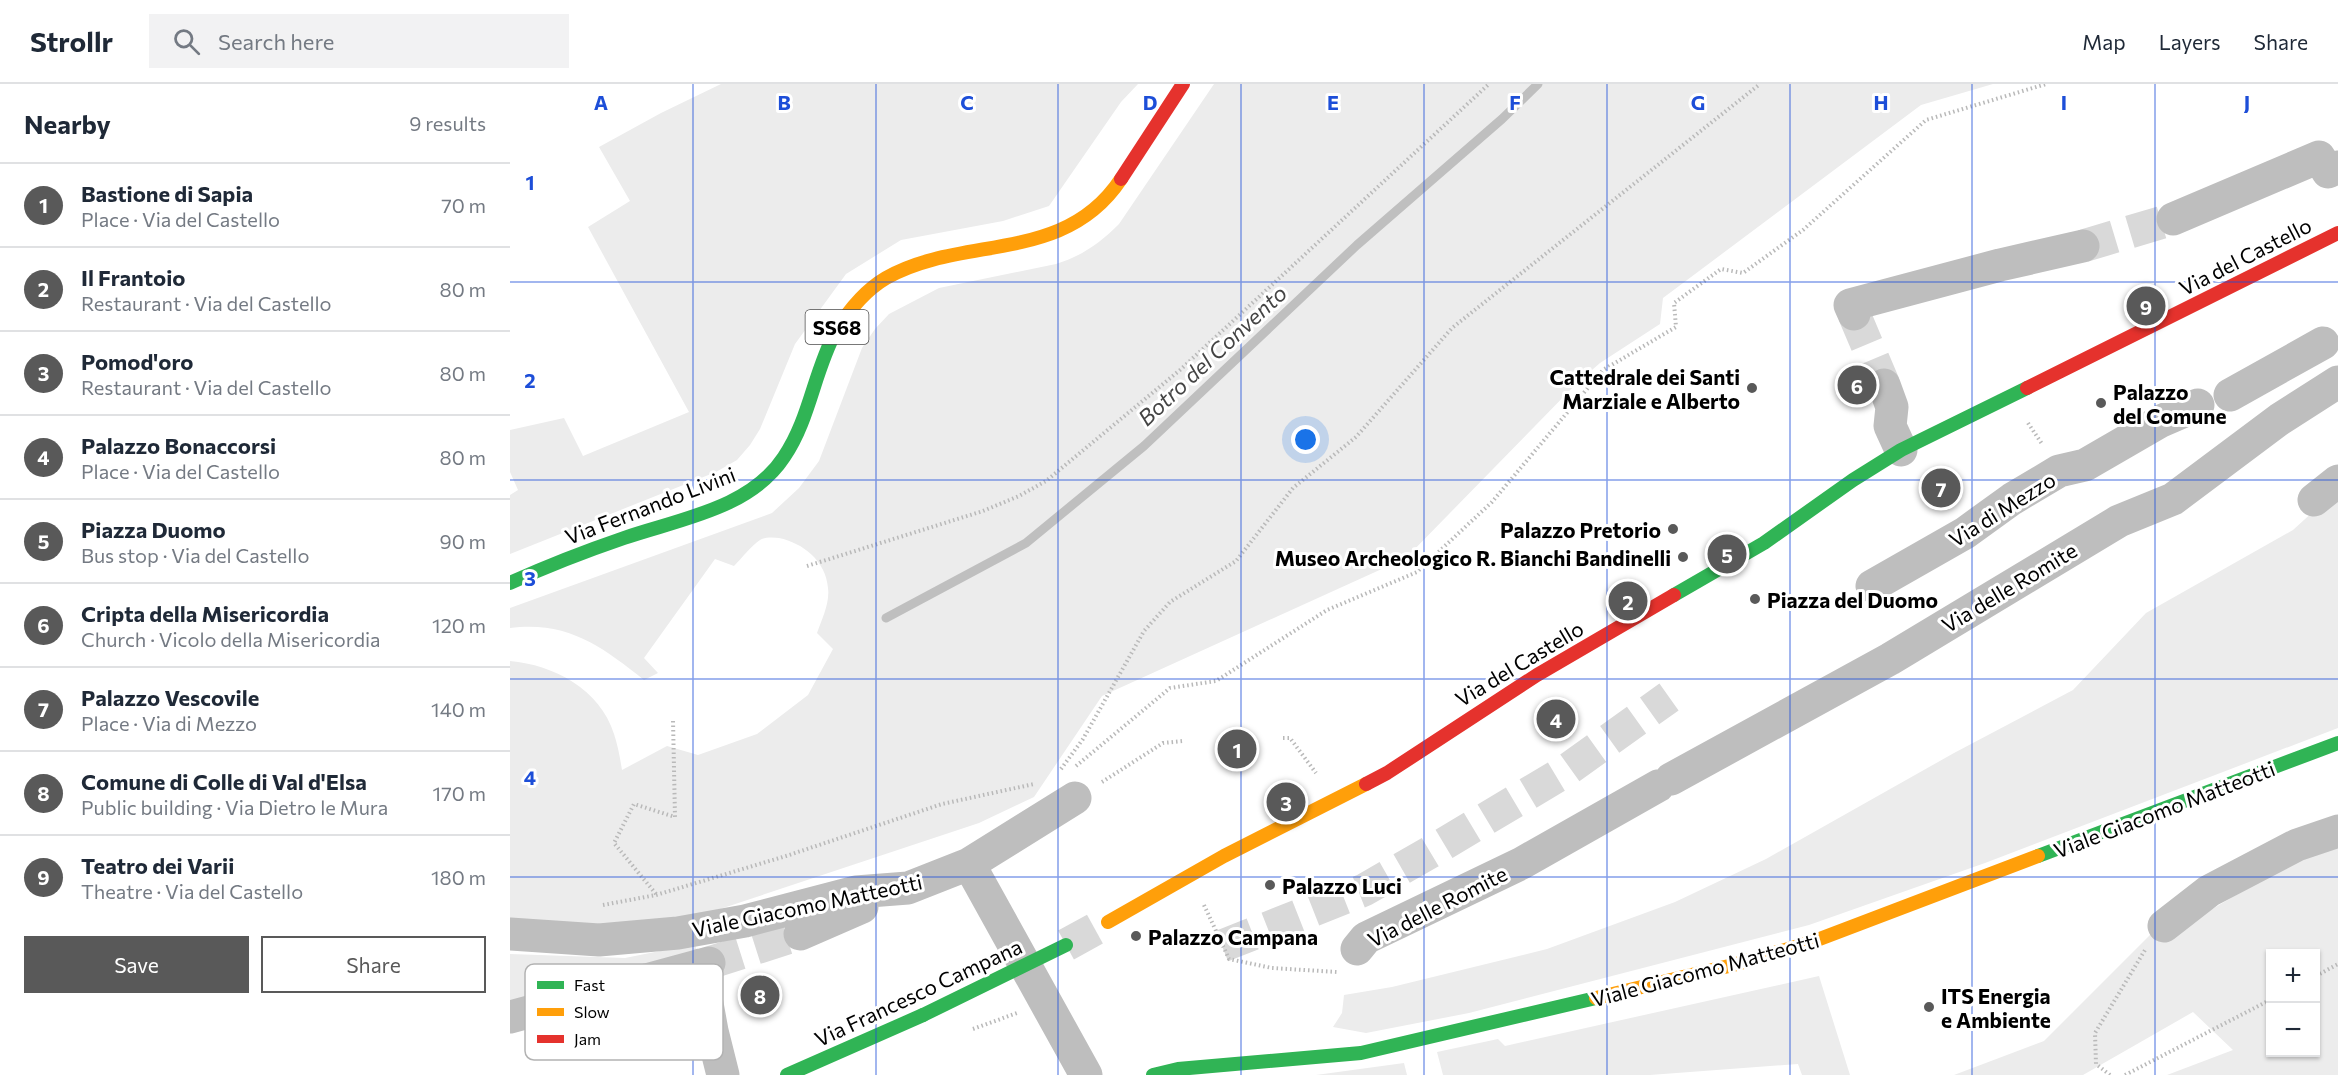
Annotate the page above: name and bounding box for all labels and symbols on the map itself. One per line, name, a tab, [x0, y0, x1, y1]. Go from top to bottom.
text: A	[594, 90, 608, 114]
text: B	[777, 90, 791, 114]
text: C	[960, 90, 974, 114]
text: D	[1143, 90, 1157, 114]
text: E	[1327, 90, 1339, 114]
text: F	[1509, 90, 1521, 114]
text: G	[1691, 90, 1705, 114]
text: H	[1874, 90, 1889, 114]
text: I	[2061, 90, 2067, 114]
text: J	[2244, 90, 2250, 114]
text: 1	[525, 170, 535, 194]
street label: Via del Castello	[2175, 212, 2315, 300]
water label: Botro del Convento	[1132, 279, 1292, 431]
pin: 9	[2126, 284, 2166, 328]
road number: SS68	[806, 310, 868, 344]
pin: 6	[1838, 362, 1876, 408]
place label: Cattedrale dei Santi Marziale e Alberto	[1550, 364, 1740, 413]
text: 2	[524, 368, 536, 392]
place label: Palazzo del Comune	[2113, 379, 2226, 428]
marker: Cattedrale dei Santi Marziale e Alberto	[1745, 381, 1759, 395]
marker: Palazzo del Comune	[2094, 396, 2108, 410]
your location	[1291, 425, 1320, 454]
street label: Via Fernando Livini	[561, 461, 739, 549]
pin: 7	[1922, 466, 1960, 510]
street label: Via di Mezzo	[1944, 466, 2060, 552]
place label: Palazzo Pretorio	[1500, 517, 1661, 542]
marker: Palazzo Pretorio	[1666, 522, 1680, 536]
pin: 5	[1708, 532, 1746, 576]
street label: Via delle Romite	[1937, 537, 2081, 637]
place label: Museo Archeologico R. Bianchi Bandinelli	[1275, 545, 1671, 570]
marker: Museo Archeologico R. Bianchi Bandinelli	[1676, 550, 1690, 564]
text: 3	[524, 566, 536, 590]
pin: 2	[1608, 578, 1648, 624]
place label: Piazza del Duomo	[1767, 587, 1938, 612]
marker: Piazza del Duomo	[1748, 592, 1762, 606]
street label: Via del Castello	[1450, 615, 1588, 711]
pin: 4	[1536, 696, 1576, 742]
pin: 1	[1218, 726, 1256, 772]
street label: Viale Giacomo Matteotti	[2050, 755, 2278, 863]
text: 4	[524, 765, 536, 789]
pin: 3	[1266, 780, 1306, 824]
street label: Via delle Romite	[1363, 860, 1511, 952]
street label: Viale Giacomo Matteotti	[690, 868, 924, 942]
place label: Palazzo Luci	[1282, 873, 1402, 898]
marker: Palazzo Luci	[1263, 878, 1277, 892]
place label: Palazzo Campana	[1148, 924, 1318, 949]
street label: Viale Giacomo Matteotti	[1588, 927, 1822, 1011]
marker: Palazzo Campana	[1129, 929, 1143, 943]
street label: Via Francesco Campana	[810, 933, 1026, 1051]
legend	[525, 964, 723, 1060]
pin: 8	[740, 972, 780, 1018]
text: Fast	[574, 975, 605, 994]
place label: ITS Energia e Ambiente	[1941, 983, 2051, 1032]
marker: ITS Energia e Ambiente	[1922, 1000, 1936, 1014]
text: Slow	[574, 1002, 610, 1021]
text: Jam	[574, 1029, 601, 1048]

